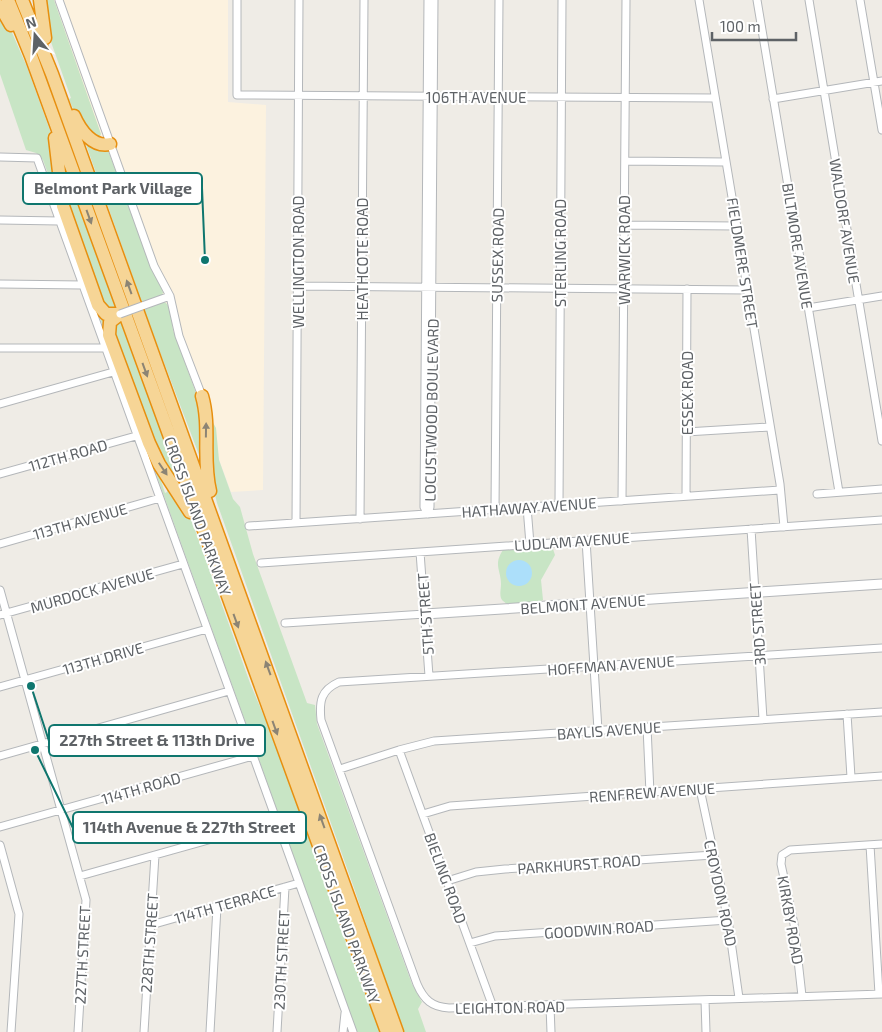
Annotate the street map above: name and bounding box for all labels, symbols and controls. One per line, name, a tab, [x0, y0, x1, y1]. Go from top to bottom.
north arrow	[10, 10, 60, 60]
scale bar	[712, 10, 796, 42]
text: N	[23, 13, 38, 32]
text: 100 m	[720, 17, 761, 35]
street label: 106TH AVENUE	[426, 88, 526, 106]
street label: WALDORF AVENUE	[826, 157, 864, 285]
callout: Belmont Park Village	[23, 173, 202, 204]
text: Belmont Park Village	[34, 178, 192, 197]
street label: BILTMORE AVENUE	[779, 182, 817, 310]
street label: WARWICK ROAD	[615, 195, 633, 305]
street label: WELLINGTON ROAD	[289, 196, 307, 328]
street label: FIELDMERE STREET	[724, 196, 762, 330]
street label: HEATHCOTE ROAD	[353, 198, 371, 320]
street label: STERLING ROAD	[551, 199, 569, 307]
street label: SUSSEX ROAD	[487, 208, 507, 302]
one-way arrow	[86, 210, 94, 225]
one-way arrow	[125, 279, 133, 294]
street label: LOCUSTWOOD BOULEVARD	[420, 318, 442, 502]
street label: ESSEX ROAD	[678, 351, 696, 435]
one-way arrow	[141, 363, 149, 378]
one-way arrow	[202, 422, 210, 438]
street label: CROSS ISLAND PARKWAY	[161, 434, 235, 598]
street label: 112TH ROAD	[27, 435, 109, 475]
one-way arrow	[158, 462, 168, 475]
street label: HATHAWAY AVENUE	[461, 493, 597, 521]
street label: 113TH AVENUE	[31, 499, 129, 543]
street label: LUDLAM AVENUE	[514, 528, 630, 554]
street label: MURDOCK AVENUE	[28, 564, 156, 616]
street label: 5TH STREET	[413, 572, 437, 656]
street label: 3RD STREET	[745, 582, 769, 666]
street label: BELMONT AVENUE	[520, 591, 646, 617]
one-way arrow	[232, 614, 240, 629]
street label: 113TH DRIVE	[61, 638, 145, 678]
street label: HOFFMAN AVENUE	[547, 652, 675, 678]
one-way arrow	[264, 660, 272, 675]
street label: BAYLIS AVENUE	[556, 717, 662, 743]
one-way arrow	[272, 720, 279, 735]
callout: 227th Street & 113th Drive	[49, 725, 265, 756]
text: 227th Street & 113th Drive	[59, 730, 255, 749]
street label: 114TH ROAD	[99, 768, 183, 808]
street label: RENFREW AVENUE	[588, 779, 716, 805]
callout: 114th Avenue & 227th Street	[73, 812, 306, 843]
one-way arrow	[318, 813, 326, 828]
text: 114th Avenue & 227th Street	[83, 817, 296, 836]
street label: BIELING ROAD	[421, 830, 471, 926]
street label: CROYDON ROAD	[701, 838, 741, 948]
street label: CROSS ISLAND PARKWAY	[310, 842, 384, 1006]
street label: PARKHURST ROAD	[517, 851, 641, 877]
street label: KIRKBY ROAD	[774, 874, 808, 966]
street label: 114TH TERRACE	[172, 881, 278, 927]
street label: 228TH STREET	[137, 892, 161, 993]
street label: 227TH STREET	[70, 905, 94, 1005]
street label: 230TH STREET	[269, 909, 293, 1010]
street label: GOODWIN ROAD	[543, 916, 655, 942]
street label: LEIGHTON ROAD	[455, 997, 565, 1017]

